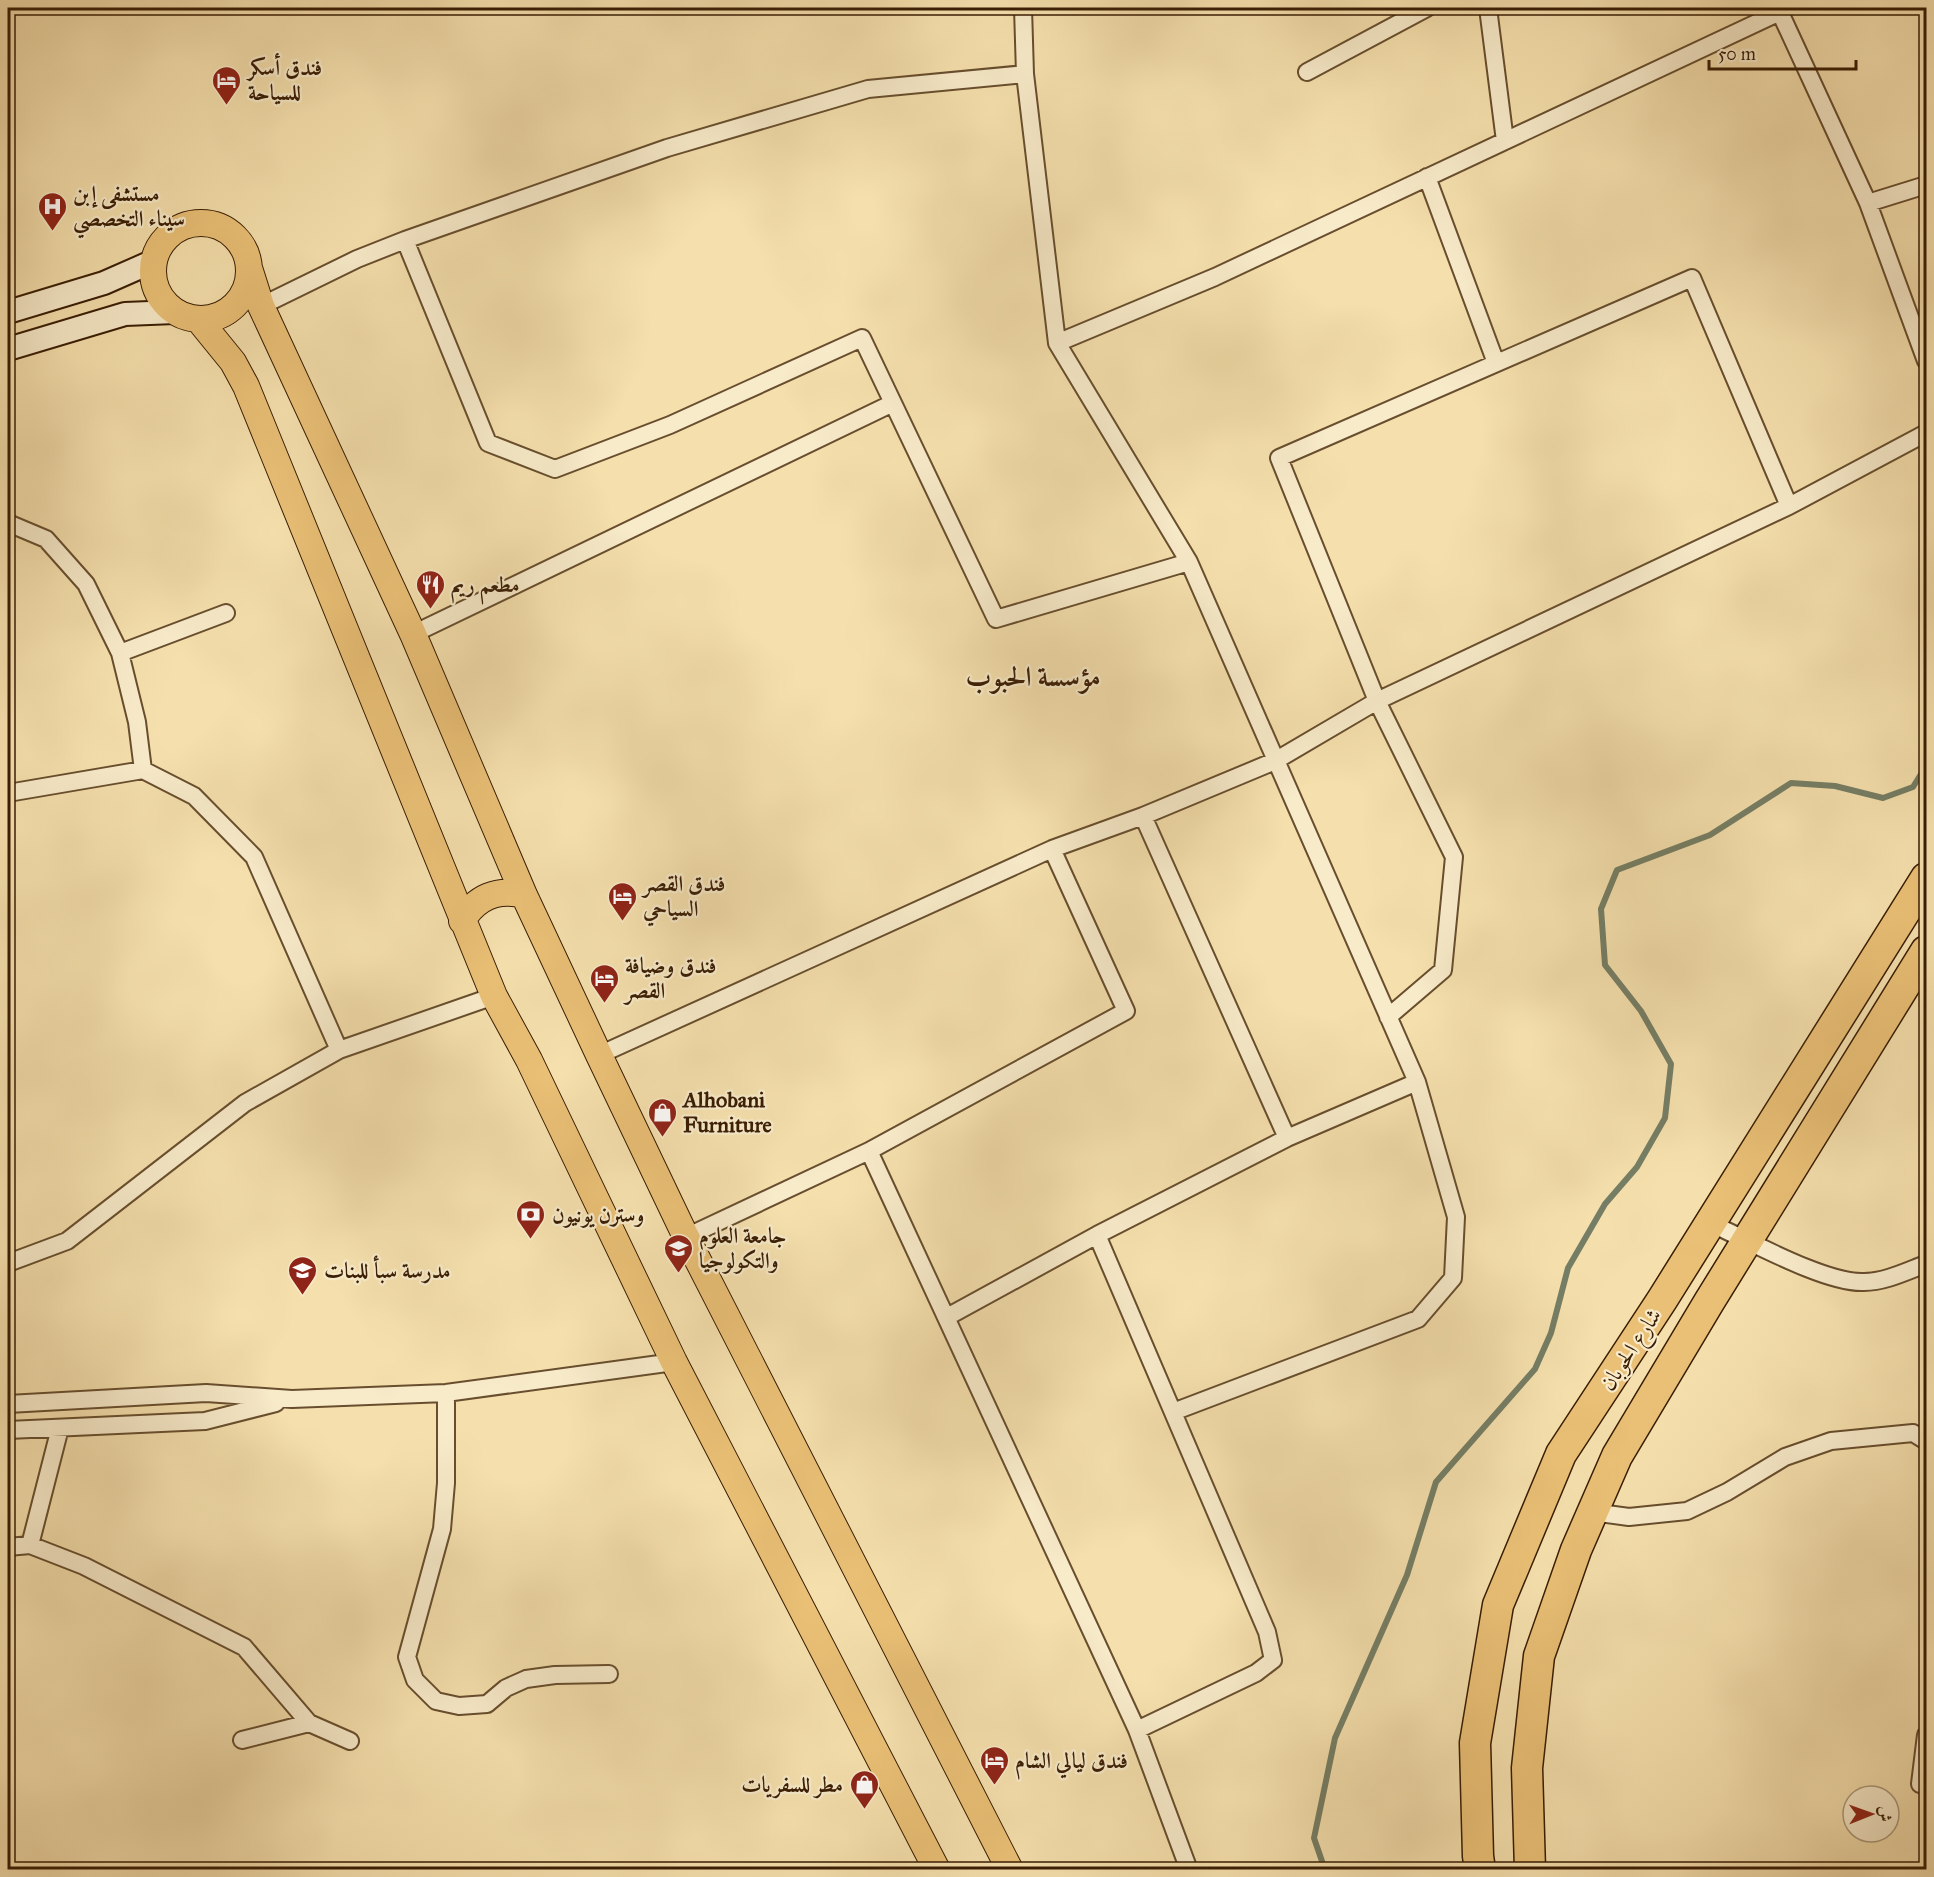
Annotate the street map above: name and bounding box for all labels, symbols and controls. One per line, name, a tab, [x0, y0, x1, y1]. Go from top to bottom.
scale bar	[1709, 33, 1856, 71]
text: 50 m	[1718, 43, 1756, 65]
place label: فندق أسكر للسياحة	[245, 52, 322, 106]
hotel icon: فندق أسكر للسياحة	[211, 64, 243, 106]
place label: مستشفى إبن سيناء التخصصي	[73, 180, 185, 239]
hospital icon: مستشفى إبن سيناء التخصصي	[36, 190, 68, 232]
restaurant icon: مطعم ريم	[414, 568, 446, 610]
place label: مطعم ريم	[451, 571, 520, 605]
district label: مؤسسة الحبوب	[965, 659, 1101, 694]
place label: فندق القصر السياحي	[640, 870, 725, 927]
hotel icon: فندق القصر السياحي	[606, 880, 638, 922]
place label: فندق وضيافة القصر	[622, 952, 716, 1005]
hotel icon: فندق وضيافة القصر	[588, 962, 620, 1004]
place label: Alhobani Furniture	[681, 1086, 772, 1138]
shop icon: Alhobani Furniture	[646, 1096, 678, 1138]
bank icon: وسترن يونيون	[515, 1198, 547, 1240]
place label: وسترن يونيون	[552, 1201, 644, 1228]
place label: جامعة العلوم والتكولوجيا	[699, 1222, 786, 1274]
school or university icon: جامعة العلوم والتكولوجيا	[662, 1232, 694, 1274]
school or university icon: مدرسة سبأ للبنات	[287, 1254, 319, 1296]
place label: مدرسة سبأ للبنات	[324, 1255, 451, 1284]
street label: شارع الحوبان	[1594, 1303, 1671, 1398]
hotel icon: فندق ليالي الشام	[978, 1744, 1010, 1786]
place label: فندق ليالي الشام	[1015, 1747, 1128, 1780]
shop icon: مطر للسفريات	[848, 1768, 880, 1810]
place label: مطر للسفريات	[741, 1771, 843, 1799]
north arrow	[1841, 1784, 1901, 1844]
text: ش	[1876, 1806, 1895, 1822]

